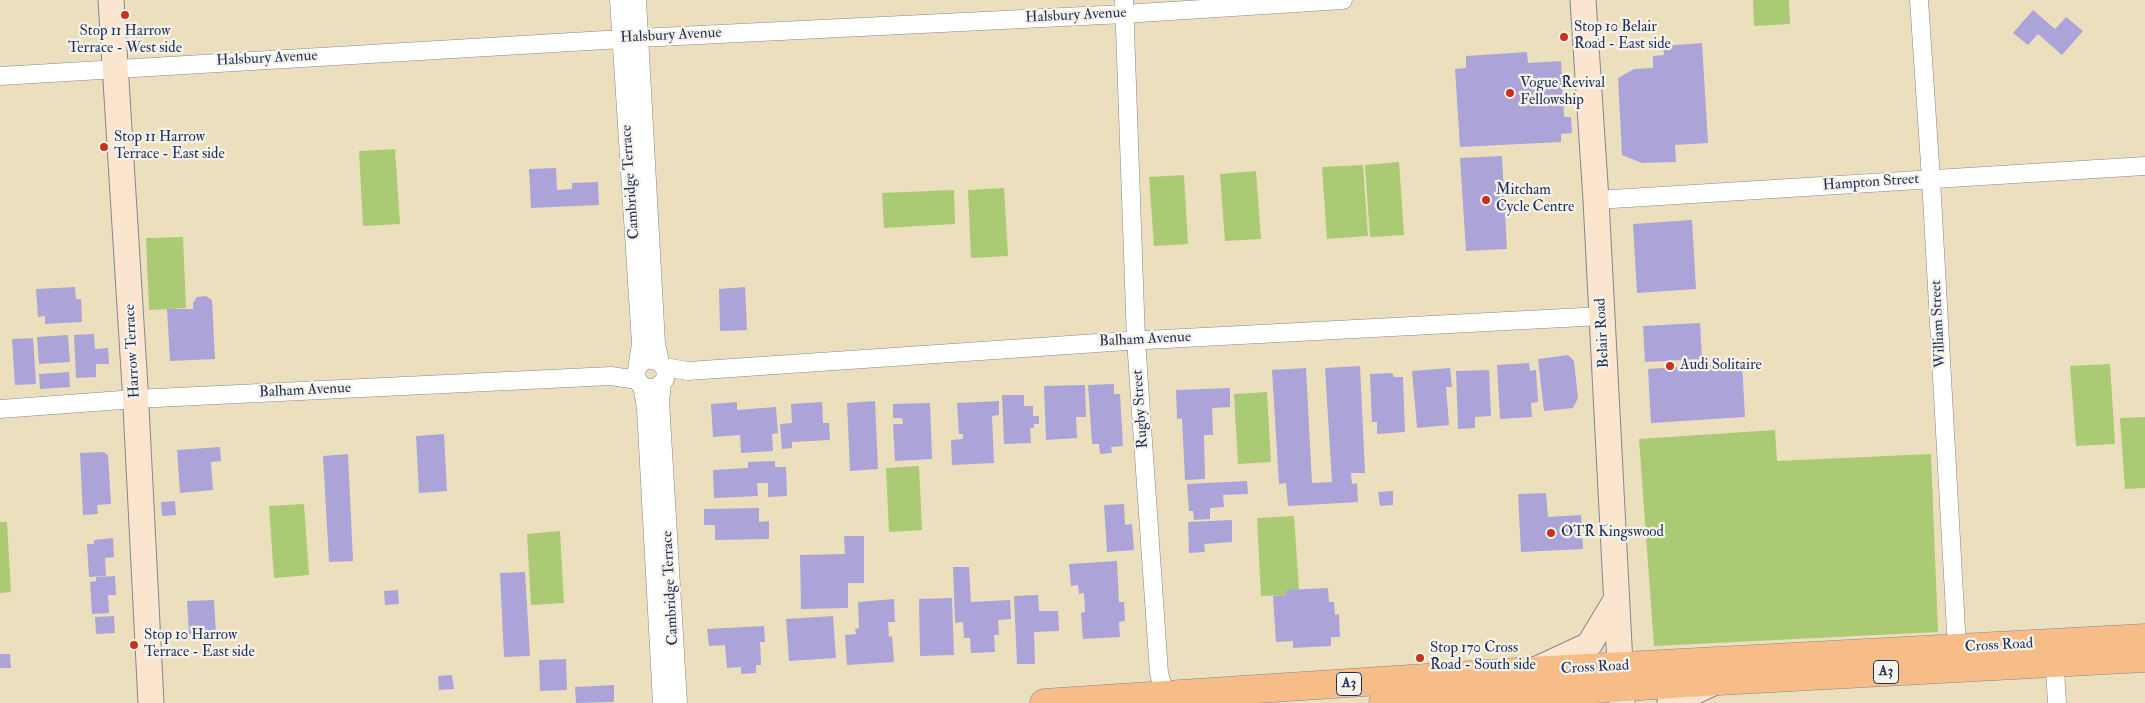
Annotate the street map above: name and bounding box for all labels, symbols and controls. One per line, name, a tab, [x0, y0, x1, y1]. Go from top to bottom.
street label: Halsbury Avenue	[1025, 4, 1127, 28]
marker: Stop 11 Harrow Terrace - West side	[119, 9, 131, 21]
place label: Stop 10 Belair Road - East side	[1574, 19, 1671, 54]
place label: Stop 11 Harrow Terrace - West side	[68, 23, 182, 58]
street label: Halsbury Avenue	[620, 24, 722, 48]
marker: Stop 10 Belair Road - East side	[1558, 31, 1570, 43]
street label: Halsbury Avenue	[216, 47, 318, 71]
place label: Vogue Revival Fellowship	[1520, 75, 1605, 110]
marker: Vogue Revival Fellowship	[1504, 87, 1516, 99]
street label: Cambridge Terrace	[618, 124, 644, 240]
place label: Stop 11 Harrow Terrace - East side	[114, 129, 225, 164]
marker: Stop 11 Harrow Terrace - East side	[98, 141, 110, 153]
street label: Hampton Street	[1822, 171, 1920, 195]
place label: Mitcham Cycle Centre	[1496, 182, 1574, 217]
marker: Mitcham Cycle Centre	[1480, 194, 1492, 206]
street label: William Street	[1928, 280, 1950, 368]
street label: Belair Road	[1592, 297, 1614, 369]
street label: Harrow Terrace	[122, 303, 144, 399]
street label: Balham Avenue	[1099, 329, 1191, 351]
place label: Audi Solitaire	[1680, 357, 1762, 375]
marker: Audi Solitaire	[1664, 360, 1676, 372]
street label: Rugby Street	[1129, 369, 1153, 449]
street label: Balham Avenue	[259, 380, 351, 402]
place label: OTR Kingswood	[1561, 524, 1664, 542]
marker: OTR Kingswood	[1545, 527, 1557, 539]
street label: Cambridge Terrace	[659, 530, 683, 646]
place label: Stop 10 Harrow Terrace - East side	[144, 627, 255, 662]
street label: Cross Road	[1964, 635, 2034, 657]
marker: Stop 10 Harrow Terrace - East side	[128, 639, 140, 651]
place label: Stop 170 Cross Road - South side	[1430, 640, 1536, 675]
marker: Stop 170 Cross Road - South side	[1414, 652, 1426, 664]
street label: Cross Road	[1560, 657, 1630, 679]
road number: A3	[1874, 660, 1898, 684]
road number: A3	[1336, 672, 1362, 696]

